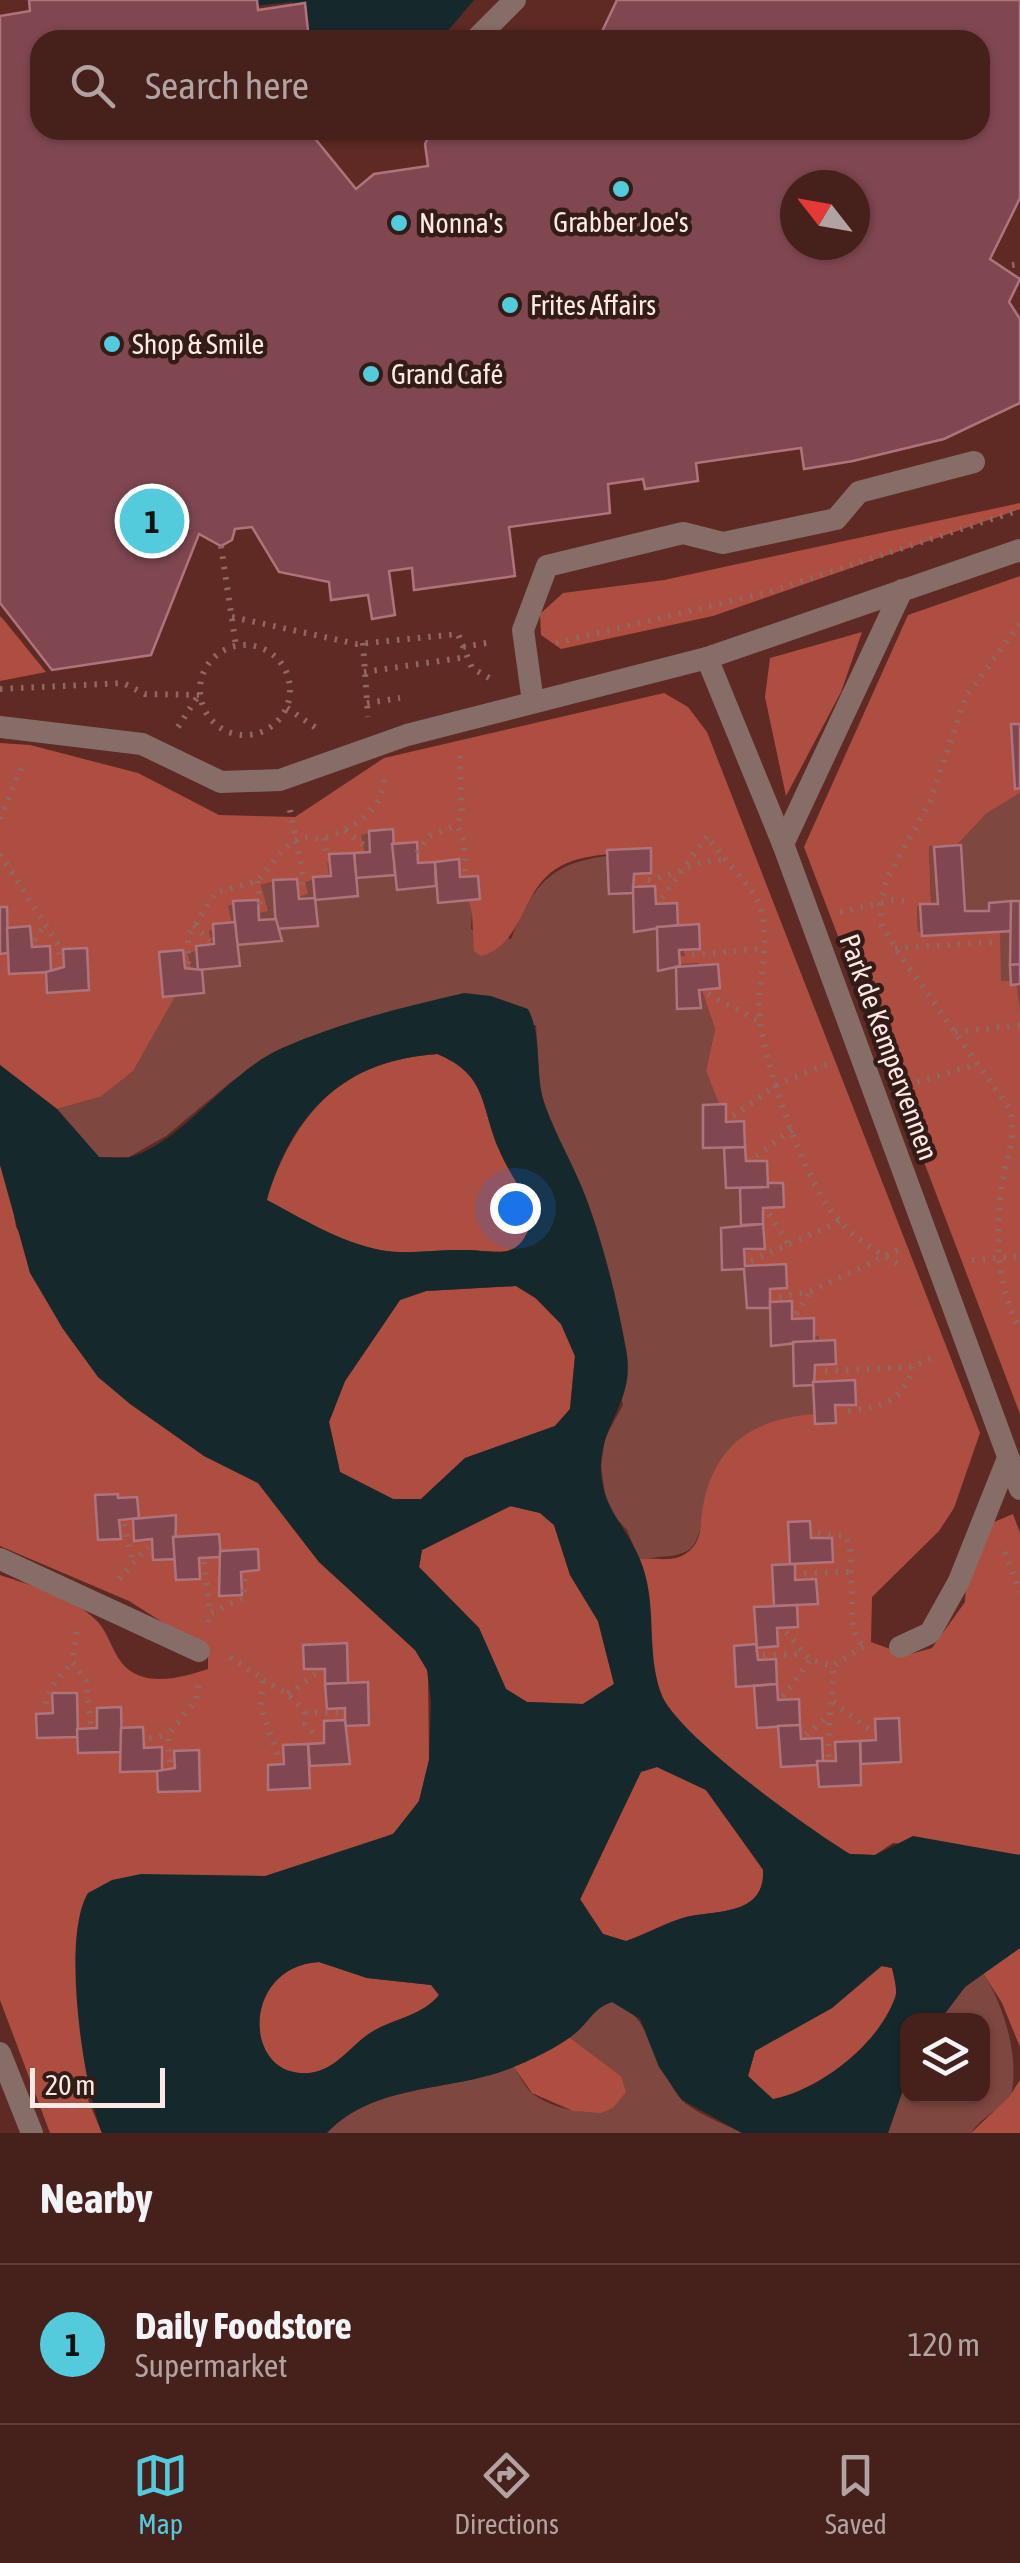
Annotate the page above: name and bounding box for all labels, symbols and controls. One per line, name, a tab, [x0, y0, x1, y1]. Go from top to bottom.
search box	[30, 30, 990, 140]
icon: search	[65, 58, 120, 113]
text: Search here	[145, 64, 309, 107]
north arrow	[780, 170, 870, 260]
marker: Grabber Joe's	[610, 178, 632, 200]
place label: Grabber Joe's	[553, 206, 689, 238]
place label: Nonna's	[419, 207, 503, 239]
marker: Nonna's	[388, 212, 410, 234]
place label: Frites Affairs	[530, 289, 656, 321]
marker: Frites Affairs	[499, 294, 521, 316]
place label: Shop & Smile	[132, 328, 264, 360]
marker: Shop & Smile	[101, 333, 123, 355]
place label: Grand Café	[391, 358, 503, 390]
marker: Grand Café	[360, 363, 382, 385]
pin: 1	[120, 484, 184, 558]
street label: Park de Kempervennen	[833, 930, 945, 1164]
your location	[490, 1183, 541, 1234]
map controls	[900, 2013, 990, 2103]
button: layers	[900, 2013, 990, 2103]
scale bar	[30, 2063, 165, 2108]
text: 20 m	[45, 2069, 95, 2101]
text: Nearby	[40, 2174, 153, 2222]
text: Daily Foodstore	[135, 2304, 352, 2347]
text: 1	[65, 2326, 80, 2363]
text: 120 m	[907, 2326, 980, 2363]
text: Supermarket	[135, 2347, 288, 2384]
tab: Map	[133, 2448, 188, 2540]
tab: Directions	[454, 2448, 559, 2540]
tab: Saved	[825, 2448, 887, 2540]

